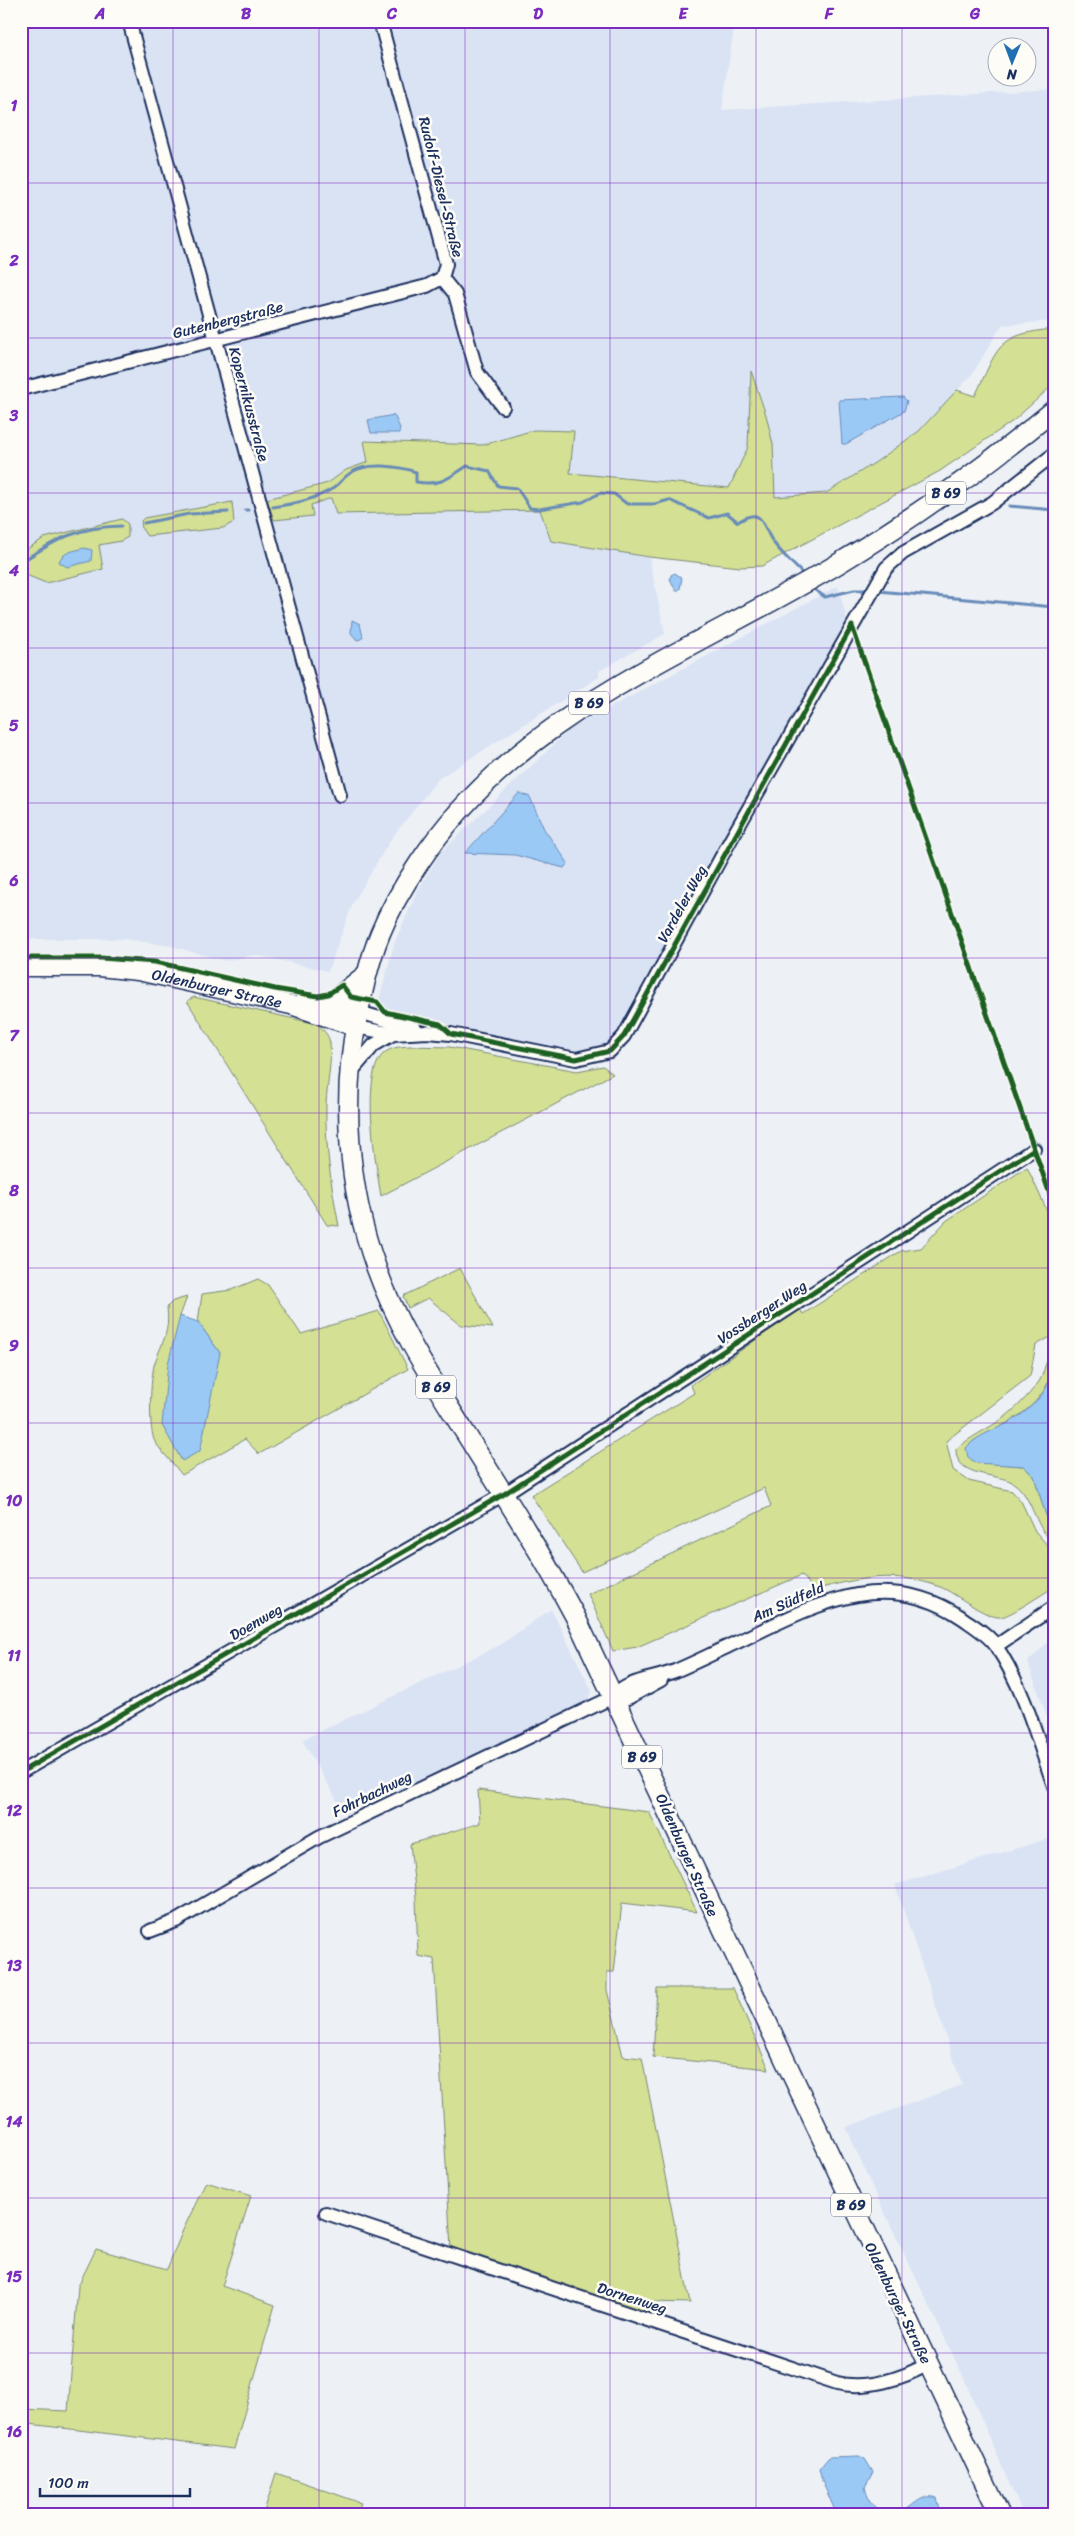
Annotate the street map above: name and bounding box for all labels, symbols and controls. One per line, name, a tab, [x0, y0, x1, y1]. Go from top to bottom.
text: A	[94, 0, 105, 28]
text: B	[241, 0, 252, 28]
text: C	[386, 0, 398, 28]
text: D	[533, 0, 543, 28]
text: E	[679, 0, 689, 28]
text: F	[824, 0, 835, 28]
text: G	[969, 0, 981, 28]
north arrow	[988, 38, 1038, 88]
text: N	[1006, 62, 1018, 87]
text: 1	[11, 91, 18, 120]
street label: Rudolf-Diesel-Straße	[411, 114, 471, 260]
text: 2	[8, 246, 19, 275]
street label: Gutenbergstraße	[170, 294, 286, 346]
street label: Kopernikusstraße	[221, 344, 277, 464]
text: 3	[9, 401, 19, 430]
road number: B 69	[926, 482, 966, 504]
text: 4	[8, 556, 19, 585]
road number: B 69	[569, 691, 609, 714]
text: 5	[9, 711, 19, 740]
street label: Vardeler Weg	[650, 860, 714, 948]
text: 6	[8, 866, 19, 895]
street label: Oldenburger Straße	[149, 961, 285, 1016]
text: 7	[9, 1021, 20, 1050]
text: 8	[8, 1176, 19, 1205]
street label: Vossberger Weg	[712, 1273, 812, 1351]
text: 9	[9, 1331, 19, 1360]
road number: B 69	[416, 1375, 456, 1398]
text: 10	[6, 1486, 22, 1515]
street label: Am Südfeld	[747, 1574, 829, 1630]
street label: Doenweg	[225, 1596, 287, 1648]
text: 11	[7, 1641, 21, 1670]
road number: B 69	[622, 1745, 662, 1768]
street label: Fohrbachweg	[328, 1763, 417, 1825]
street label: Oldenburger Straße	[648, 1789, 726, 1921]
text: 12	[6, 1796, 23, 1825]
text: 13	[6, 1951, 22, 1980]
text: 14	[6, 2107, 22, 2136]
road number: B 69	[831, 2194, 871, 2216]
street label: Oldenburger Straße	[857, 2238, 939, 2369]
text: 15	[6, 2262, 23, 2291]
street label: Dornenweg	[594, 2275, 671, 2322]
text: 16	[6, 2417, 22, 2446]
scale bar	[40, 2466, 190, 2498]
text: 100 m	[48, 2470, 89, 2496]

